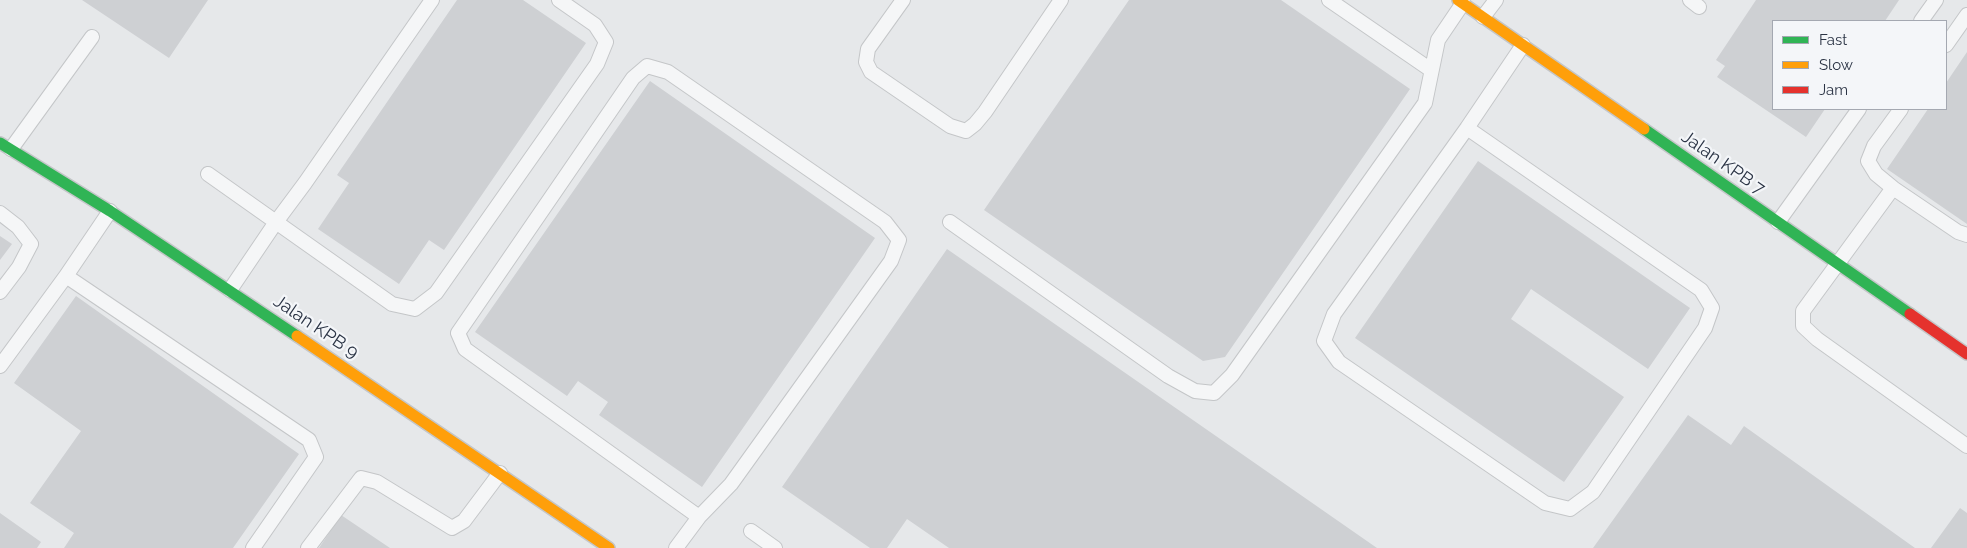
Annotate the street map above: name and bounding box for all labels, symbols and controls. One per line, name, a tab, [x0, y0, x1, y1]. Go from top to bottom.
legend	[1772, 20, 1947, 110]
text: Fast	[1819, 31, 1847, 49]
text: Slow	[1819, 56, 1853, 74]
text: Jam	[1819, 81, 1848, 99]
street label: Jalan KPB 7	[1677, 126, 1769, 200]
street label: Jalan KPB 9	[269, 291, 363, 363]

